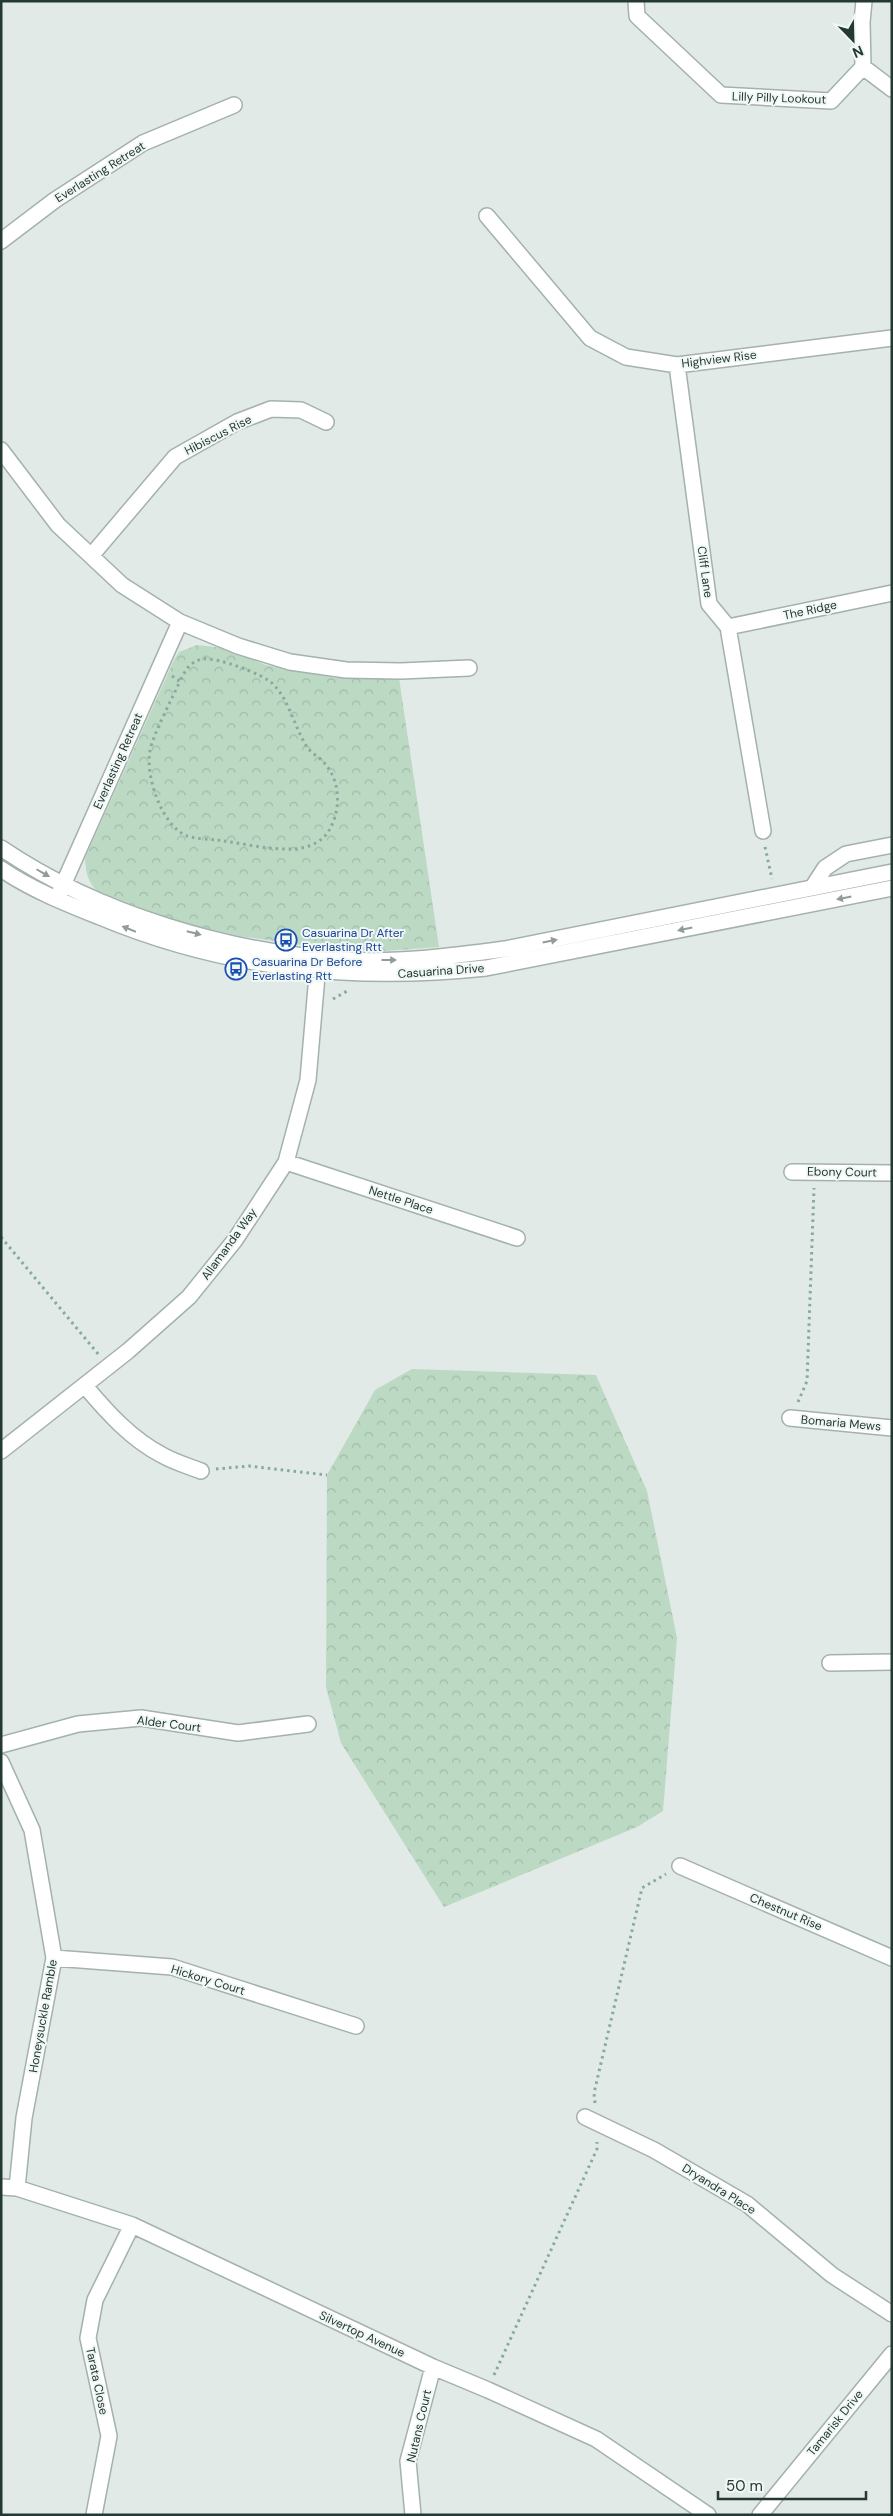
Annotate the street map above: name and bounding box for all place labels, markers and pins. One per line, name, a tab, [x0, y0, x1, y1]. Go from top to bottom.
place label: Casuarina Dr After Everlasting Rtt	[302, 925, 405, 955]
bus stop icon: Casuarina Dr After Everlasting Rtt	[274, 928, 298, 952]
place label: Casuarina Dr Before Everlasting Rtt	[252, 954, 363, 984]
bus stop icon: Casuarina Dr Before Everlasting Rtt	[224, 957, 248, 981]

